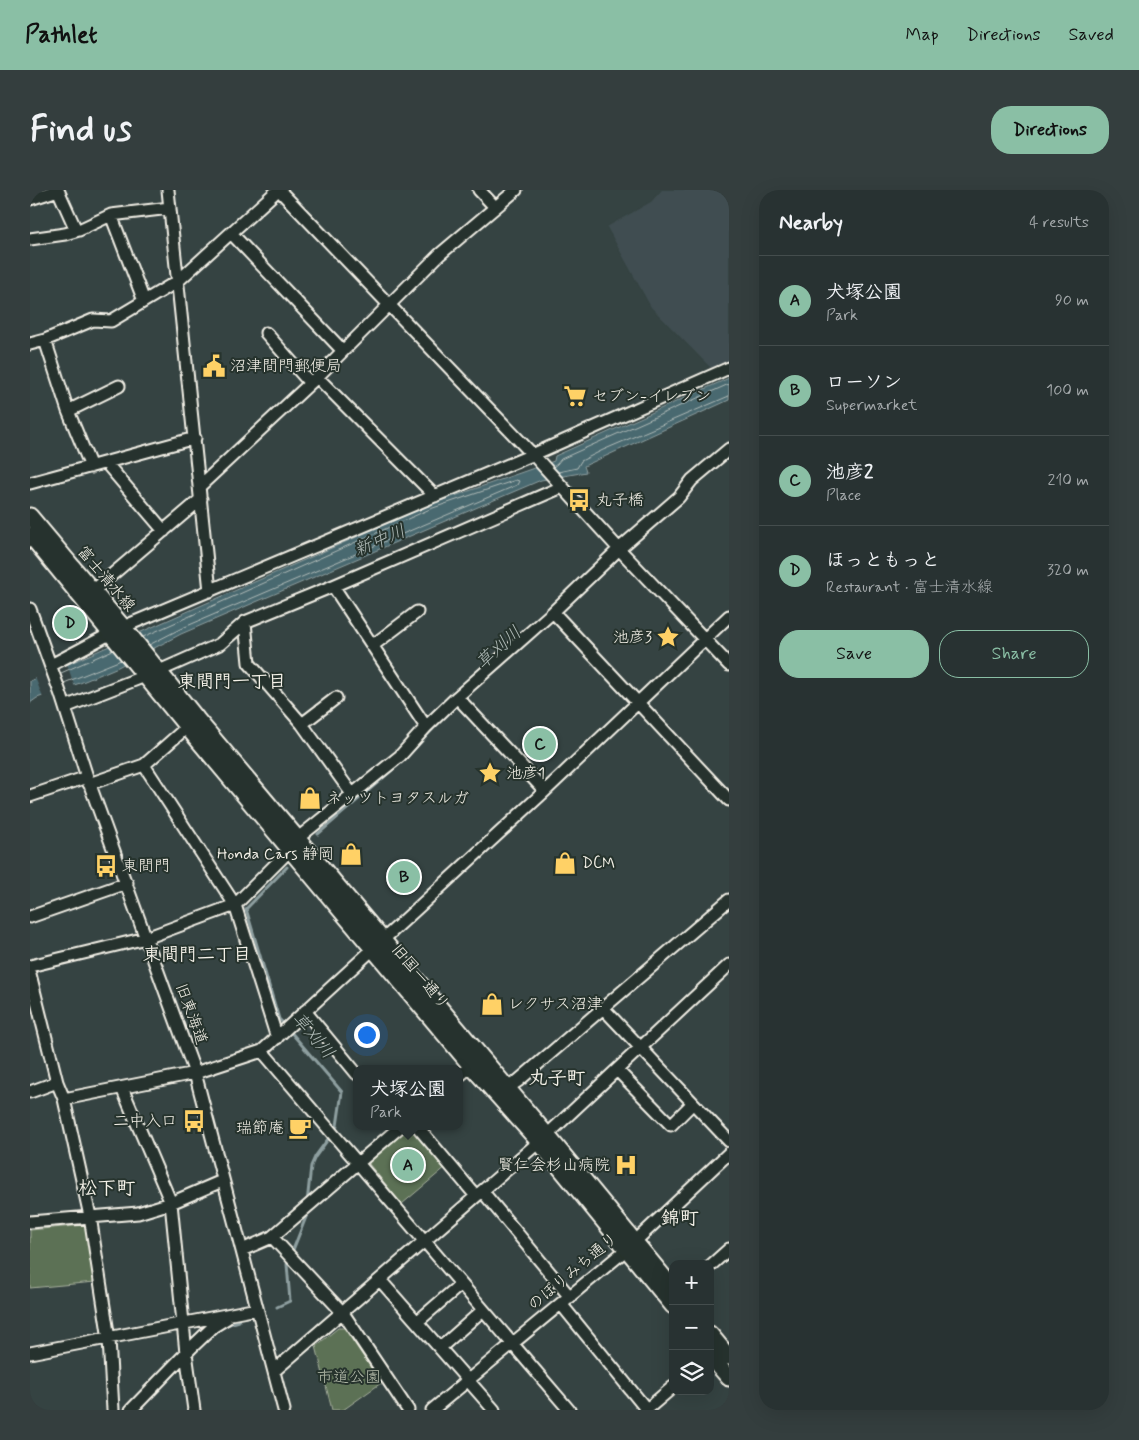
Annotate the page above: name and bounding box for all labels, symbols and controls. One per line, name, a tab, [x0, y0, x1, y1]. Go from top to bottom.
text: Pathlet	[25, 20, 97, 51]
text: Map	[906, 23, 939, 47]
text: Directions	[967, 23, 1041, 47]
text: Saved	[1069, 23, 1114, 47]
button: Directions	[991, 106, 1109, 154]
text: Find us	[30, 107, 132, 153]
text: Nearby	[779, 209, 843, 237]
text: 4 results	[1029, 212, 1089, 233]
text: 犬塚公園	[826, 280, 902, 305]
text: A	[790, 290, 800, 311]
text: 90 m	[1055, 290, 1089, 311]
text: Park	[826, 305, 858, 326]
public building icon: 沼津間門郵便局	[201, 353, 227, 379]
place label: 沼津間門郵便局	[230, 356, 342, 377]
text: ローソン	[826, 370, 902, 395]
text: B	[790, 380, 800, 401]
text: 100 m	[1046, 380, 1089, 401]
supermarket icon: セブン-イレブン	[562, 383, 588, 409]
place label: セブン-イレブン	[592, 386, 711, 407]
text: Supermarket	[826, 395, 917, 416]
text: 池彦2	[826, 460, 873, 485]
text: C	[789, 470, 801, 491]
text: 210 m	[1048, 470, 1089, 491]
text: Place	[826, 485, 861, 506]
bus stop icon: 丸子橋	[566, 487, 592, 513]
place label: 丸子橋	[596, 490, 644, 511]
water label: 新中川	[350, 519, 410, 563]
street label: 富士清水線	[72, 542, 140, 616]
text: ほっともっと	[826, 548, 940, 573]
text: D	[789, 560, 801, 581]
text: 320 m	[1047, 560, 1089, 581]
text: Restaurant · 富士清水線	[826, 577, 993, 598]
pin: D	[54, 604, 86, 642]
water label: 草刈川	[471, 621, 527, 675]
place icon: 池彦3	[655, 624, 681, 650]
place label: 池彦3	[613, 627, 652, 648]
button: Save	[779, 630, 929, 678]
button: Share	[939, 630, 1089, 678]
district label: 東間門一丁目	[178, 670, 286, 694]
pin: C	[524, 725, 556, 763]
place icon: 池彦1	[477, 760, 503, 786]
place label: 池彦1	[506, 763, 545, 784]
shop icon: ネッツトヨタスルガ	[297, 785, 323, 811]
place label: ネッツトヨタスルガ	[326, 788, 469, 809]
shop icon: Honda Cars 静岡	[338, 841, 364, 867]
place label: Honda Cars 静岡	[217, 844, 334, 865]
shop icon: DCM	[552, 850, 578, 876]
bus stop icon: 東間門	[93, 853, 119, 879]
place label: DCM	[582, 853, 615, 874]
place label: 東間門	[122, 856, 170, 877]
pin: B	[388, 858, 420, 896]
street label: 旧国一通り	[386, 940, 454, 1014]
district label: 東間門二丁目	[143, 943, 251, 967]
street label: 旧東海道	[170, 980, 212, 1048]
shop icon: レクサス沼津	[479, 991, 505, 1017]
place label: レクサス沼津	[508, 994, 603, 1015]
water label: 草刈川	[286, 1008, 340, 1064]
your location	[354, 1022, 380, 1048]
popup	[353, 1065, 463, 1130]
district label: 丸子町	[528, 1066, 586, 1091]
text: 犬塚公園	[370, 1077, 446, 1102]
text: Park	[370, 1102, 402, 1123]
bus stop icon: 二中入口	[181, 1108, 207, 1134]
place label: 二中入口	[113, 1111, 177, 1132]
cafe icon: 瑞節庵	[287, 1115, 313, 1141]
place label: 瑞節庵	[236, 1118, 284, 1139]
pin: A	[392, 1146, 424, 1184]
hospital icon: 賢仁会杉山病院	[613, 1152, 639, 1178]
place label: 賢仁会杉山病院	[498, 1155, 610, 1176]
district label: 松下町	[78, 1176, 136, 1201]
district label: 錦町	[661, 1206, 699, 1231]
street label: のぼりみち通り	[524, 1228, 622, 1316]
map controls	[669, 1260, 714, 1395]
button: +	[669, 1260, 714, 1305]
button: −	[669, 1305, 714, 1350]
button: layers	[669, 1350, 714, 1395]
park label: 市道公園	[317, 1367, 381, 1388]

